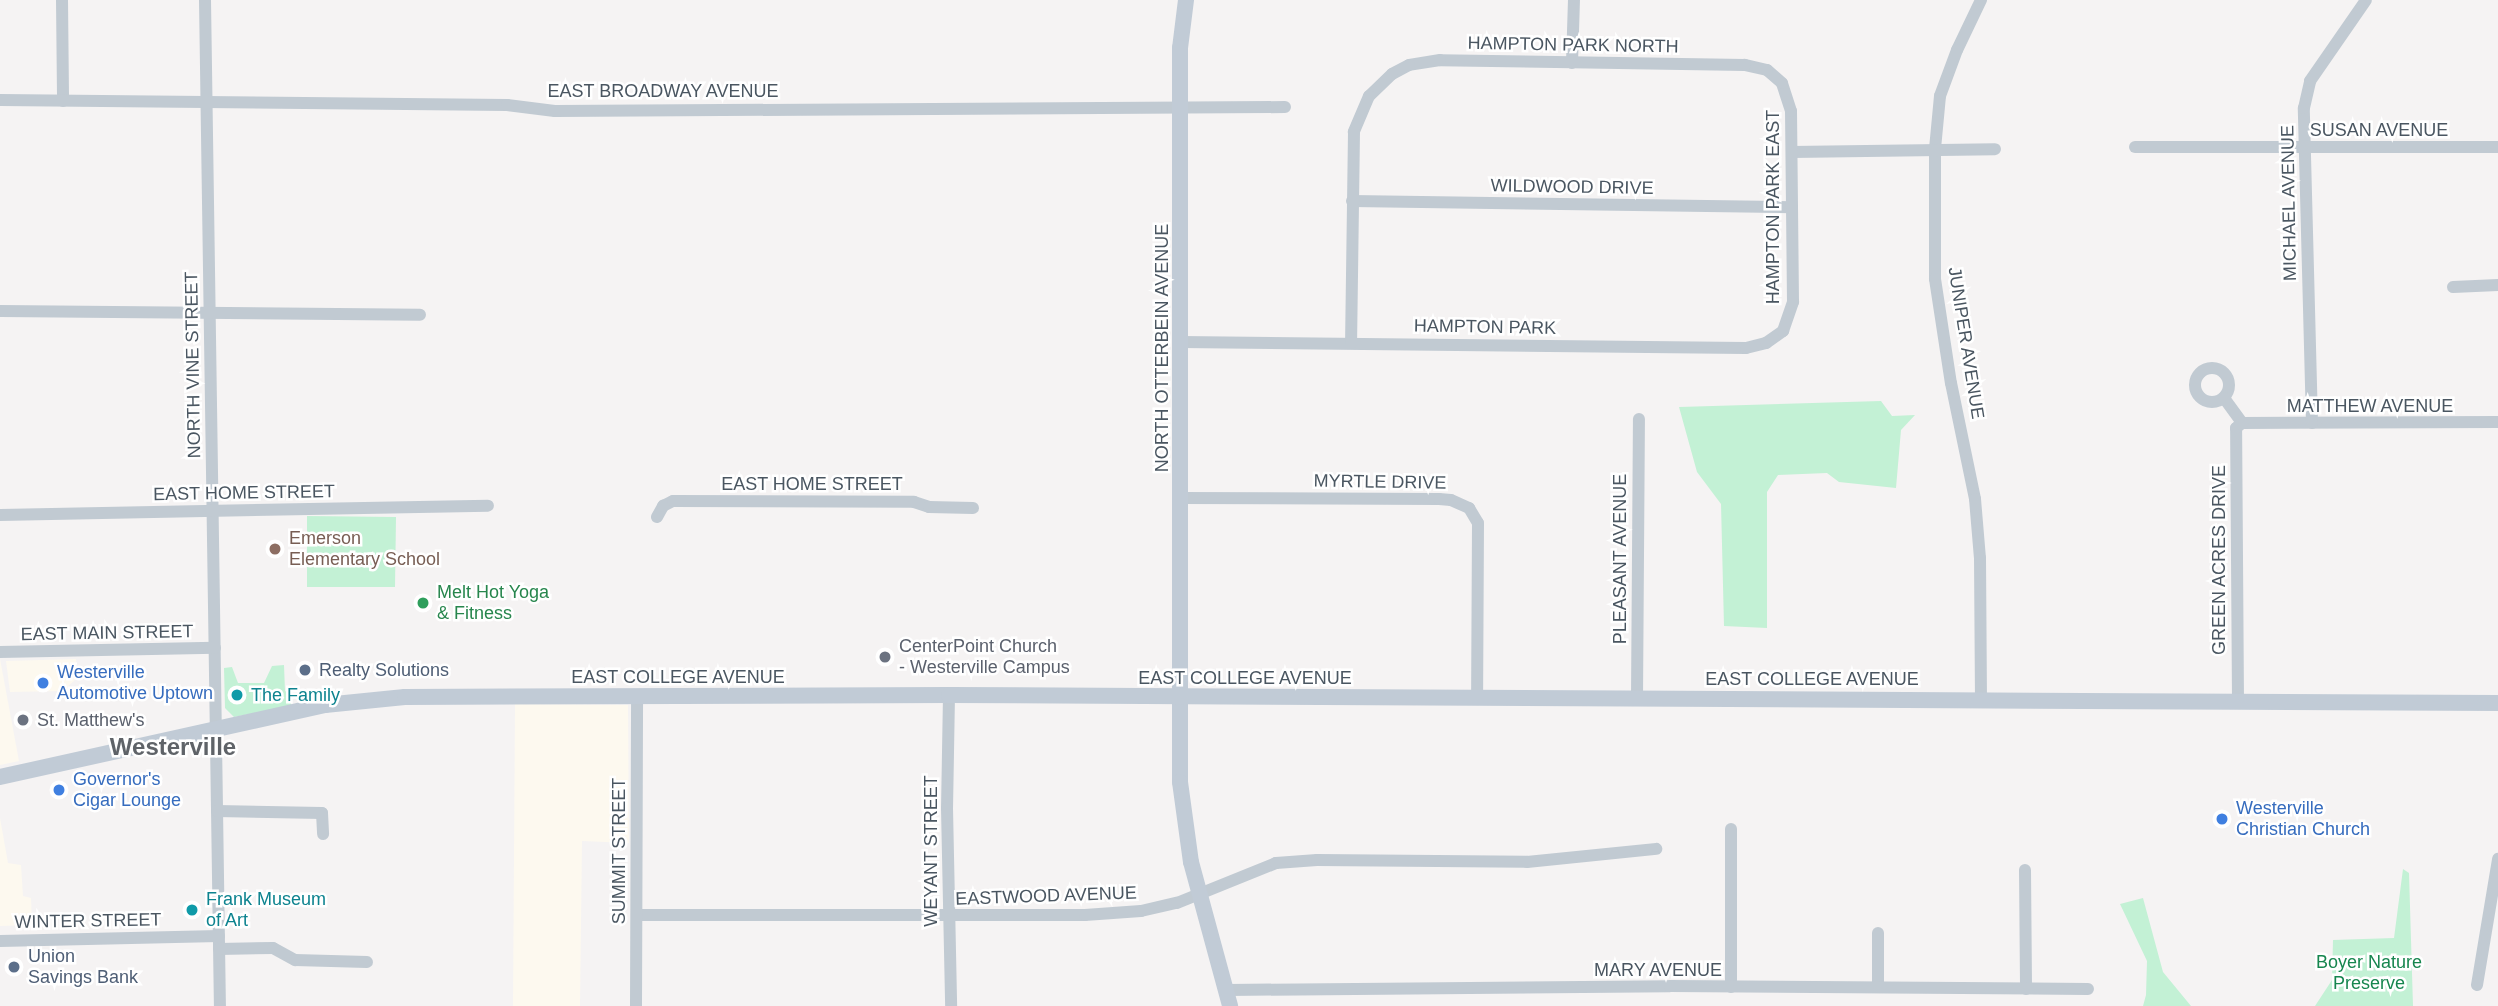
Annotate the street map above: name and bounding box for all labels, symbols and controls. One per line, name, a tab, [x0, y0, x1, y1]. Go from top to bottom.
street label: HAMPTON PARK NORTH	[1467, 32, 1679, 58]
street label: EAST BROADWAY AVENUE	[547, 80, 779, 102]
street label: HAMPTON PARK EAST	[1762, 110, 1784, 304]
street label: SUSAN AVENUE	[2309, 119, 2449, 141]
street label: MICHAEL AVENUE	[2277, 124, 2301, 282]
street label: WILDWOOD DRIVE	[1490, 175, 1654, 199]
street label: NORTH OTTERBEIN AVENUE	[1151, 223, 1173, 473]
street label: JUNIPER AVENUE	[1943, 265, 1989, 421]
street label: NORTH VINE STREET	[181, 271, 205, 459]
street label: HAMPTON PARK	[1414, 315, 1556, 339]
street label: MATTHEW AVENUE	[2286, 395, 2454, 417]
street label: GREEN ACRES DRIVE	[2208, 464, 2230, 656]
street label: MYRTLE DRIVE	[1313, 470, 1447, 494]
street label: EAST HOME STREET	[721, 473, 903, 495]
street label: PLEASANT AVENUE	[1609, 473, 1631, 645]
street label: EAST HOME STREET	[153, 481, 335, 505]
place label: Emerson Elementary School	[289, 528, 440, 570]
marker: Emerson Elementary School	[267, 541, 283, 557]
place label: Melt Hot Yoga & Fitness	[437, 582, 549, 624]
marker: Melt Hot Yoga & Fitness	[415, 595, 431, 611]
street label: EAST MAIN STREET	[20, 621, 194, 645]
place label: CenterPoint Church - Westerville Campus	[899, 636, 1070, 678]
marker: CenterPoint Church - Westerville Campus	[877, 649, 893, 665]
place label: Realty Solutions	[319, 659, 449, 681]
place label: Westerville Automotive Uptown	[57, 662, 213, 704]
marker: Realty Solutions	[297, 662, 313, 678]
street label: EAST COLLEGE AVENUE	[571, 666, 785, 688]
street label: EAST COLLEGE AVENUE	[1138, 667, 1352, 689]
street label: EAST COLLEGE AVENUE	[1705, 668, 1919, 690]
marker: Westerville Automotive Uptown	[35, 675, 51, 691]
place label: The Family	[251, 684, 340, 706]
marker: The Family	[229, 687, 245, 703]
place label: St. Matthew's	[37, 709, 144, 731]
marker: St. Matthew's	[15, 712, 31, 728]
district label: Westerville	[110, 733, 236, 761]
place label: Governor's Cigar Lounge	[73, 769, 181, 812]
street label: WEYANT STREET	[920, 775, 942, 927]
street label: SUMMIT STREET	[608, 778, 630, 924]
marker: Governor's Cigar Lounge	[51, 782, 67, 798]
place label: Westerville Christian Church	[2236, 798, 2370, 840]
marker: Westerville Christian Church	[2214, 811, 2230, 827]
street label: EASTWOOD AVENUE	[954, 882, 1138, 910]
place label: Frank Museum of Art	[206, 889, 326, 932]
marker: Frank Museum of Art	[184, 902, 200, 918]
street label: WINTER STREET	[14, 909, 162, 933]
place label: Union Savings Bank	[28, 946, 138, 988]
park label: Boyer Nature Preserve	[2316, 952, 2422, 995]
marker: Union Savings Bank	[6, 959, 22, 975]
street label: MARY AVENUE	[1593, 959, 1723, 981]

